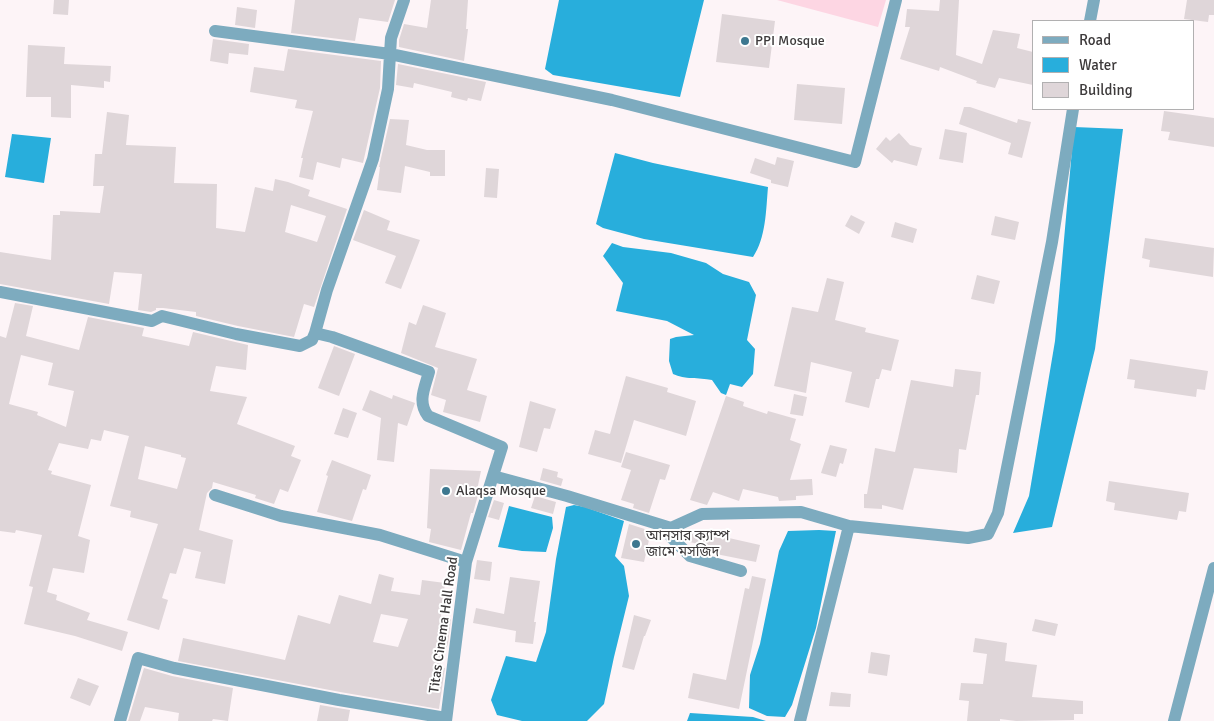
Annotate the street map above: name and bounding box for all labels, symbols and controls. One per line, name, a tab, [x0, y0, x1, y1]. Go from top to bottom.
legend	[1032, 20, 1194, 110]
text: Road	[1079, 31, 1111, 49]
place label: PPI Mosque	[755, 33, 825, 49]
marker: PPI Mosque	[739, 35, 751, 47]
text: Water	[1079, 56, 1117, 74]
text: Building	[1079, 81, 1133, 99]
place label: Alaqsa Mosque	[456, 483, 546, 499]
marker: Alaqsa Mosque	[440, 485, 452, 497]
place label: আনসার ক্যাম্প জামে মসজিদ	[646, 528, 729, 560]
marker: আনসার ক্যাম্প জামে মসজিদ	[630, 538, 642, 550]
street label: Titas Cinema Hall Road	[426, 556, 462, 694]

